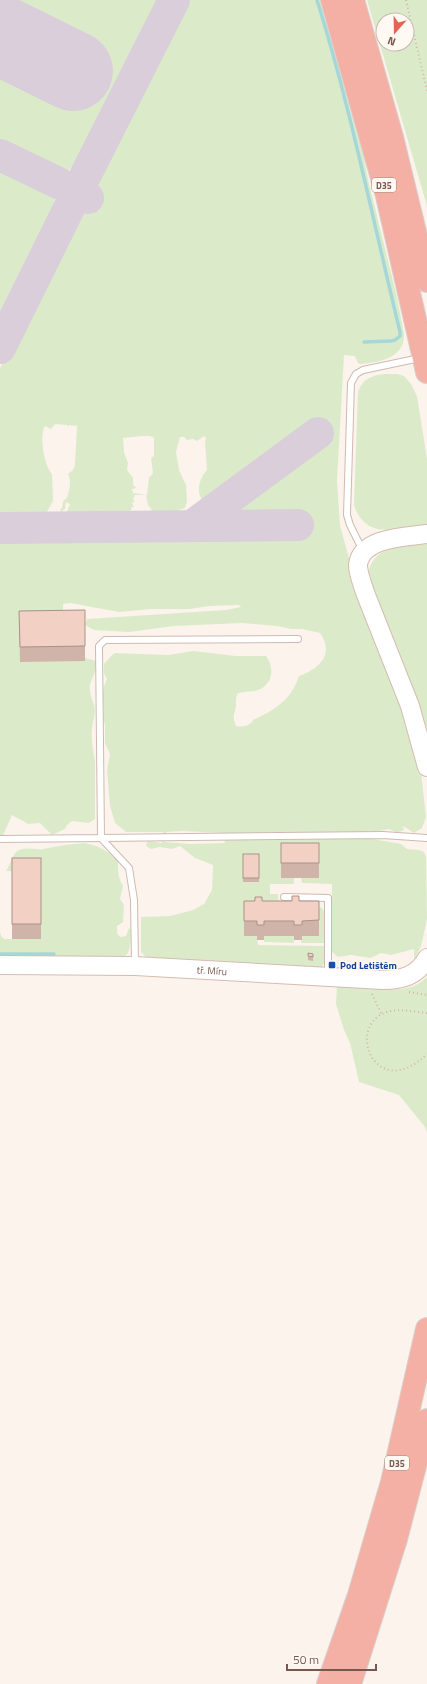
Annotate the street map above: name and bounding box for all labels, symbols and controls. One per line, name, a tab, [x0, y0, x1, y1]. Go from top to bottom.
north arrow	[375, 12, 415, 52]
text: N	[385, 33, 398, 50]
road number: D35	[372, 178, 396, 192]
place label: Pod Letištěm	[340, 958, 397, 973]
marker: Pod Letištěm	[327, 960, 337, 970]
street label: tř. Míru	[196, 962, 227, 979]
road number: D35	[385, 1456, 409, 1470]
scale bar	[287, 1646, 376, 1672]
text: 50 m	[293, 1650, 319, 1669]

